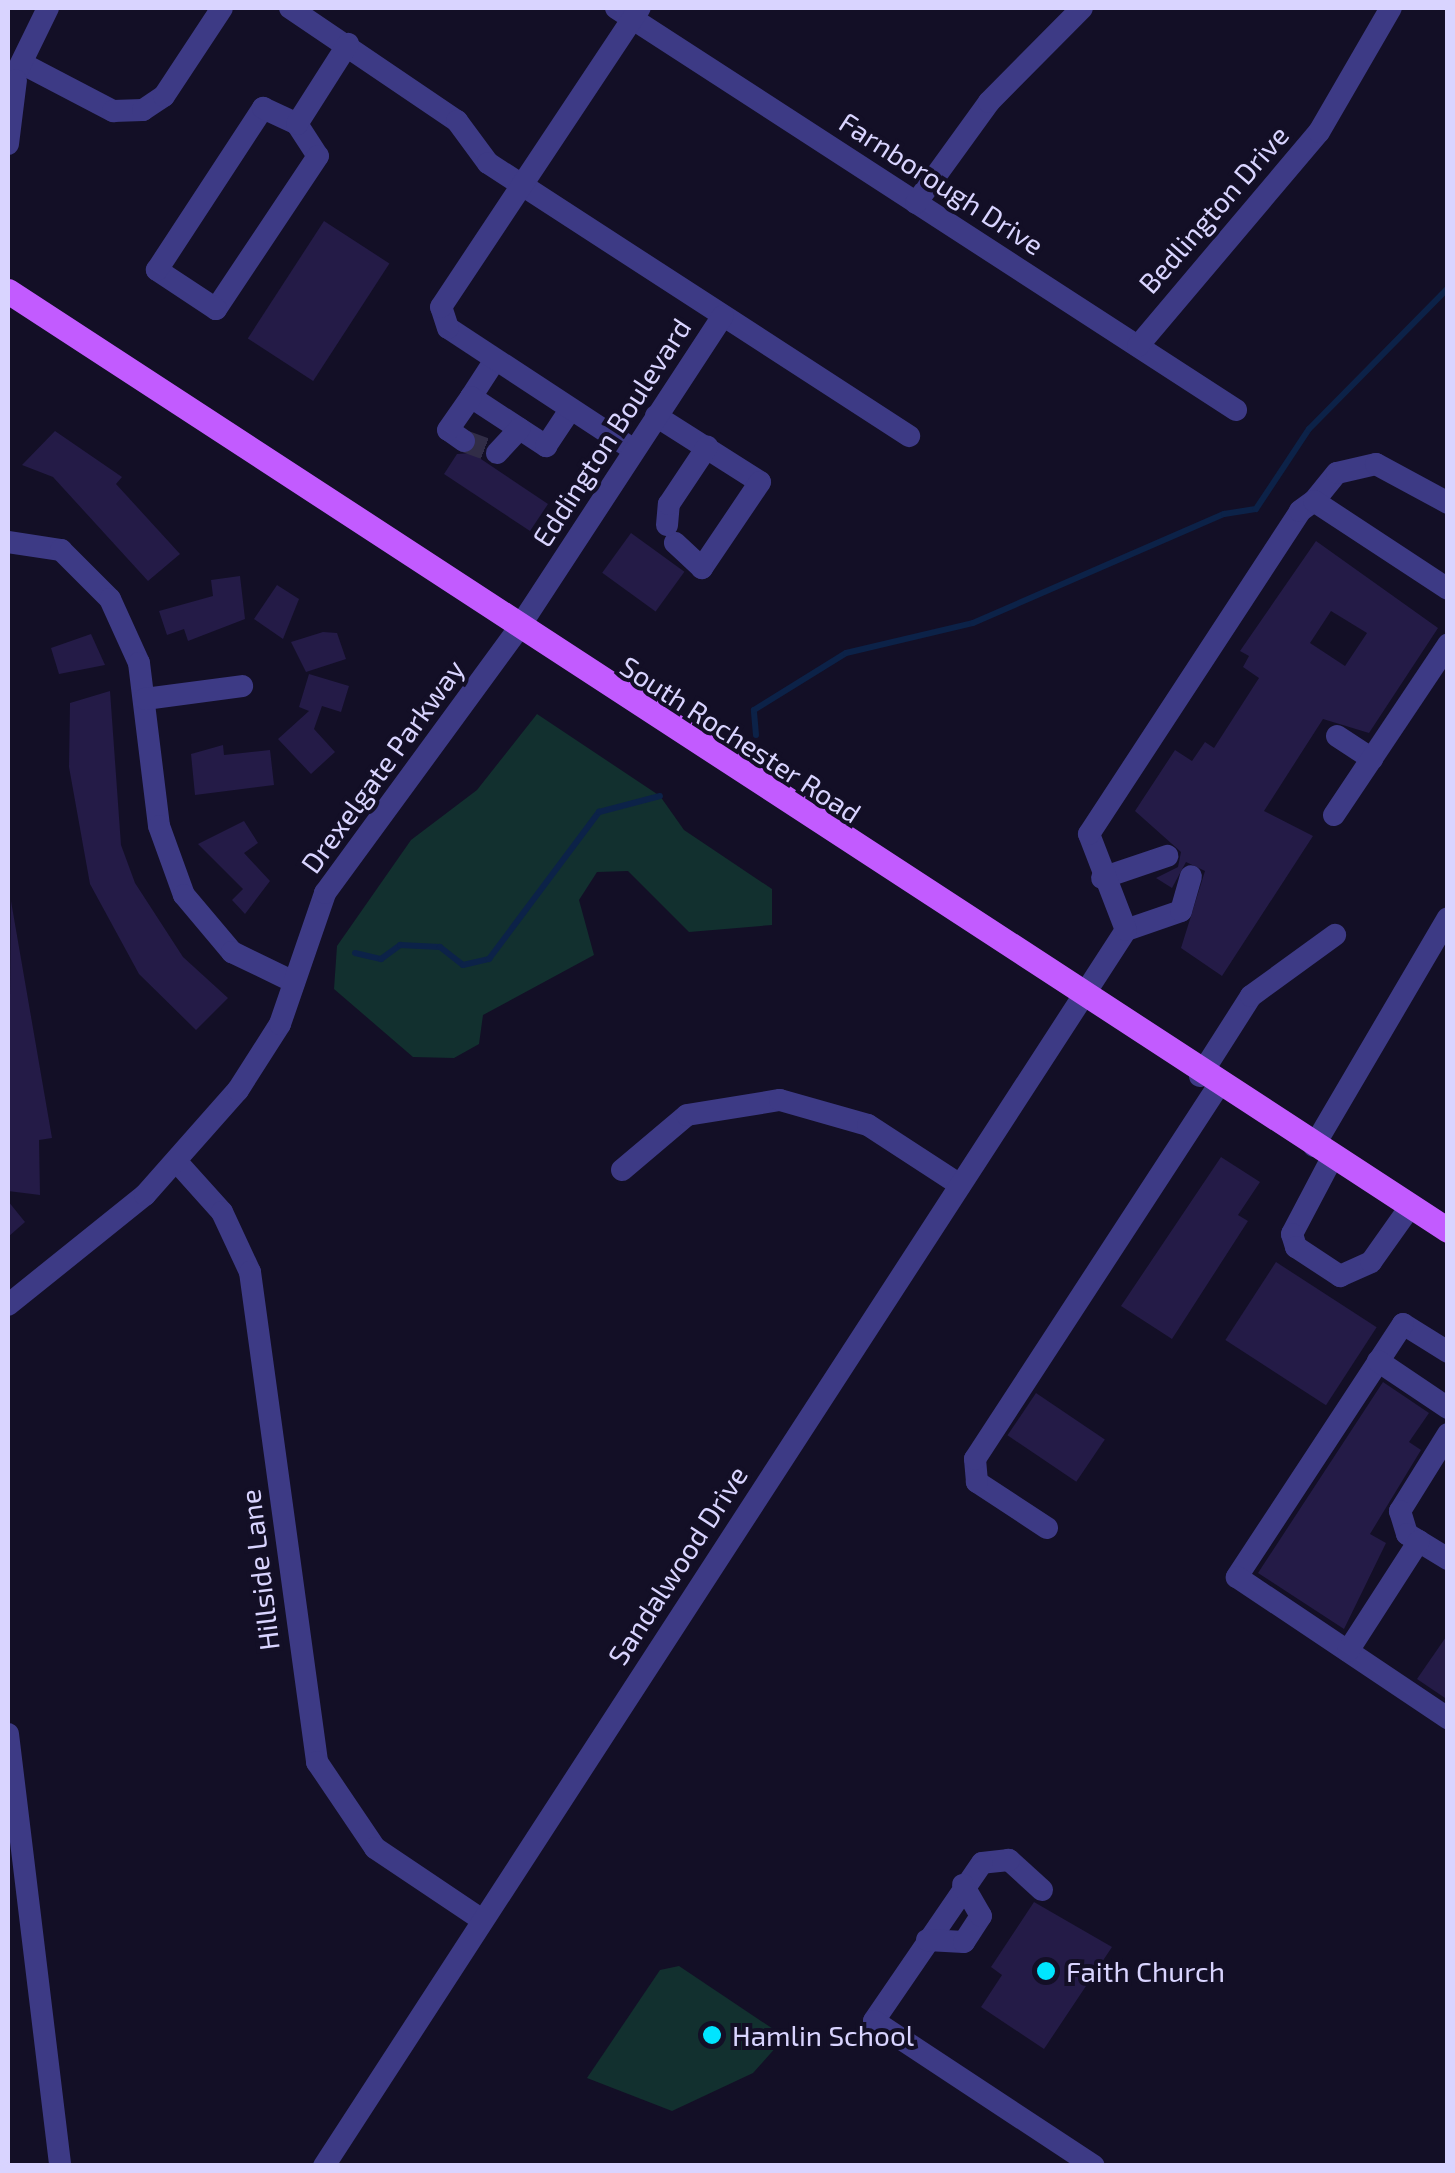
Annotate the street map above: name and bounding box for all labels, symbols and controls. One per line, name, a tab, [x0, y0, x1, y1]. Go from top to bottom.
street label: Farnborough Drive	[834, 105, 1050, 261]
street label: Bedlington Drive	[1131, 118, 1295, 300]
street label: Eddington Boulevard	[525, 312, 697, 552]
street label: South Rochester Road	[614, 648, 868, 830]
street label: Drexelgate Parkway	[293, 653, 471, 879]
street label: Sandalwood Drive	[600, 1459, 754, 1671]
street label: Hillside Lane	[232, 1488, 286, 1652]
place label: Faith Church	[1066, 1954, 1225, 1988]
marker: Faith Church	[1035, 1960, 1057, 1982]
place label: Hamlin School	[732, 2018, 914, 2052]
marker: Hamlin School	[701, 2024, 723, 2046]

